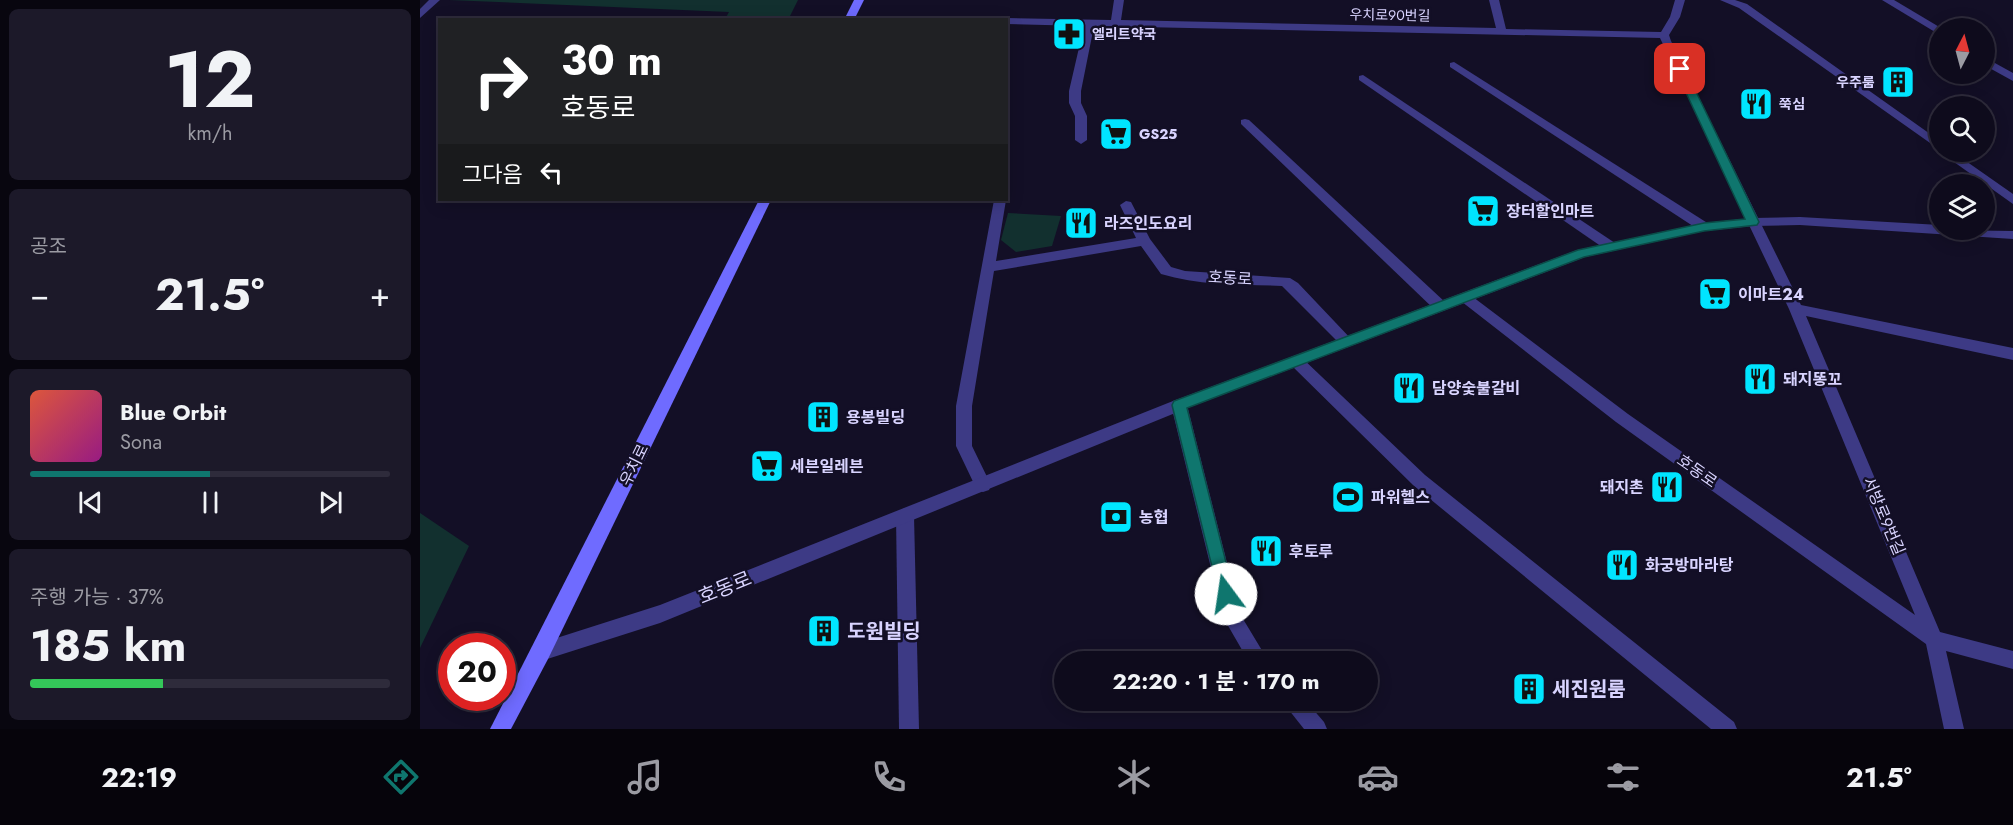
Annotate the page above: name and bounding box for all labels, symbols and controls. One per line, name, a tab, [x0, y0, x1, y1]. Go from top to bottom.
street label: 우치로90번길	[1349, 4, 1431, 26]
pharmacy icon: 엘리트약국	[1051, 16, 1087, 52]
north arrow	[1929, 18, 1995, 84]
map controls	[1929, 18, 1995, 240]
text: 12	[165, 24, 255, 136]
place label: 엘리트약국	[1092, 24, 1157, 44]
text: 30 m	[561, 30, 662, 91]
icon: right	[462, 42, 540, 120]
pin	[1654, 43, 1705, 94]
icon: arrive	[1663, 52, 1696, 85]
building icon: 우주룸	[1880, 64, 1916, 100]
place label: 우주룸	[1836, 72, 1875, 92]
restaurant icon: 쭉심	[1738, 86, 1774, 122]
text: 호동로	[561, 88, 636, 127]
place label: 쭉심	[1779, 94, 1805, 114]
button: search	[1929, 96, 1995, 162]
supermarket icon: GS25	[1098, 116, 1134, 152]
text: km/h	[187, 119, 233, 148]
place label: GS25	[1139, 124, 1177, 144]
icon: left	[535, 156, 568, 189]
text: 그다음	[462, 158, 523, 190]
button: layers	[1929, 174, 1995, 240]
supermarket icon: 장터할인마트	[1465, 193, 1501, 229]
place label: 장터할인마트	[1506, 200, 1595, 223]
restaurant icon: 라즈인도요리	[1063, 205, 1099, 241]
place label: 라즈인도요리	[1104, 212, 1192, 235]
text: 공조	[30, 232, 67, 261]
text: 21.5°	[155, 262, 264, 327]
street label: 호동로	[1207, 265, 1253, 291]
text: −	[30, 271, 49, 318]
text: +	[370, 271, 390, 318]
supermarket icon: 이마트24	[1697, 276, 1733, 312]
place label: 이마트24	[1738, 283, 1804, 306]
restaurant icon: 돼지똥꼬	[1742, 361, 1778, 397]
place label: 돼지똥꼬	[1783, 368, 1842, 391]
restaurant icon: 담양숯불갈비	[1391, 370, 1427, 406]
place label: 담양숯불갈비	[1432, 377, 1520, 400]
text: Blue Orbit	[120, 396, 226, 428]
building icon: 용봉빌딩	[805, 399, 841, 435]
place label: 용봉빌딩	[846, 406, 905, 429]
text: Sona	[120, 428, 162, 457]
street label: 우치로	[614, 440, 654, 490]
supermarket icon: 세븐일레븐	[749, 448, 785, 484]
street label: 호동로	[1672, 449, 1722, 493]
place label: 세븐일레븐	[790, 455, 864, 478]
restaurant icon: 돼지촌	[1649, 469, 1685, 505]
street label: 서방로9번길	[1857, 473, 1911, 559]
place label: 돼지촌	[1600, 476, 1644, 499]
sports icon: 파워헬스	[1330, 479, 1366, 515]
icon: previous	[74, 486, 107, 519]
icon: pause	[194, 486, 227, 519]
icon: next	[314, 486, 347, 519]
place label: 파워헬스	[1371, 486, 1430, 509]
bank icon: 농협	[1098, 499, 1134, 535]
place label: 농협	[1139, 506, 1168, 529]
restaurant icon: 후토루	[1248, 533, 1284, 569]
place label: 후토루	[1289, 540, 1333, 563]
restaurant icon: 화궁방마라탕	[1604, 547, 1640, 583]
place label: 화궁방마라탕	[1645, 554, 1734, 577]
position arrow	[1194, 562, 1258, 626]
street label: 호동로	[694, 564, 756, 612]
text: 주행 가능 · 37%	[30, 583, 164, 612]
text: 185 km	[30, 613, 187, 678]
building icon: 도원빌딩	[806, 613, 842, 649]
place label: 도원빌딩	[847, 617, 921, 646]
speed limit sign: 20	[438, 633, 516, 711]
text: 22:20 · 1 분 · 170 m	[1112, 665, 1320, 697]
building icon: 세진원룸	[1511, 671, 1547, 707]
place label: 세진원룸	[1552, 675, 1626, 704]
icon: directions	[380, 756, 422, 798]
icon: music	[624, 756, 666, 798]
icon: phone	[868, 756, 910, 798]
icon: climate	[1113, 756, 1155, 798]
icon: car	[1357, 756, 1399, 798]
icon: filters	[1602, 756, 1644, 798]
text: 22:19	[101, 758, 177, 797]
text: 21.5°	[1846, 758, 1912, 797]

